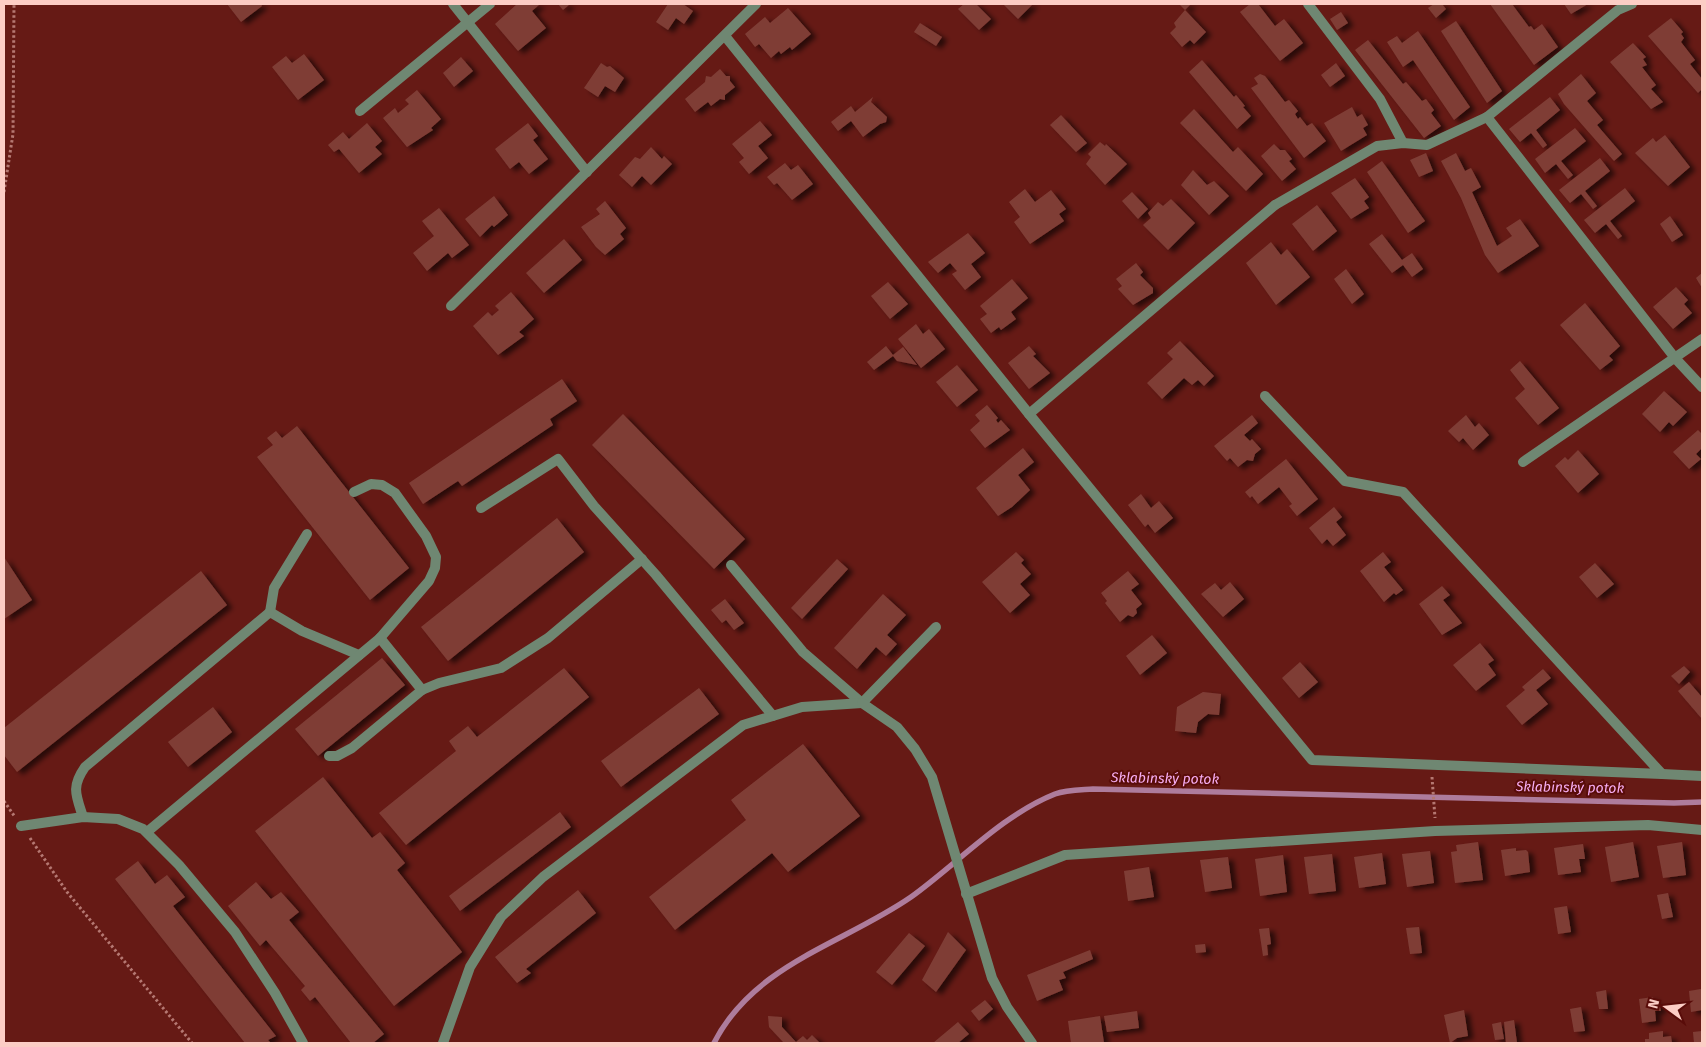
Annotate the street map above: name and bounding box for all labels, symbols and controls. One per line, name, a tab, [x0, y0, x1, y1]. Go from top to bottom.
water label: Sklabinský potok	[1110, 769, 1220, 788]
water label: Sklabinský potok	[1515, 778, 1625, 797]
north arrow	[1641, 982, 1691, 1032]
text: N	[1645, 997, 1663, 1010]

